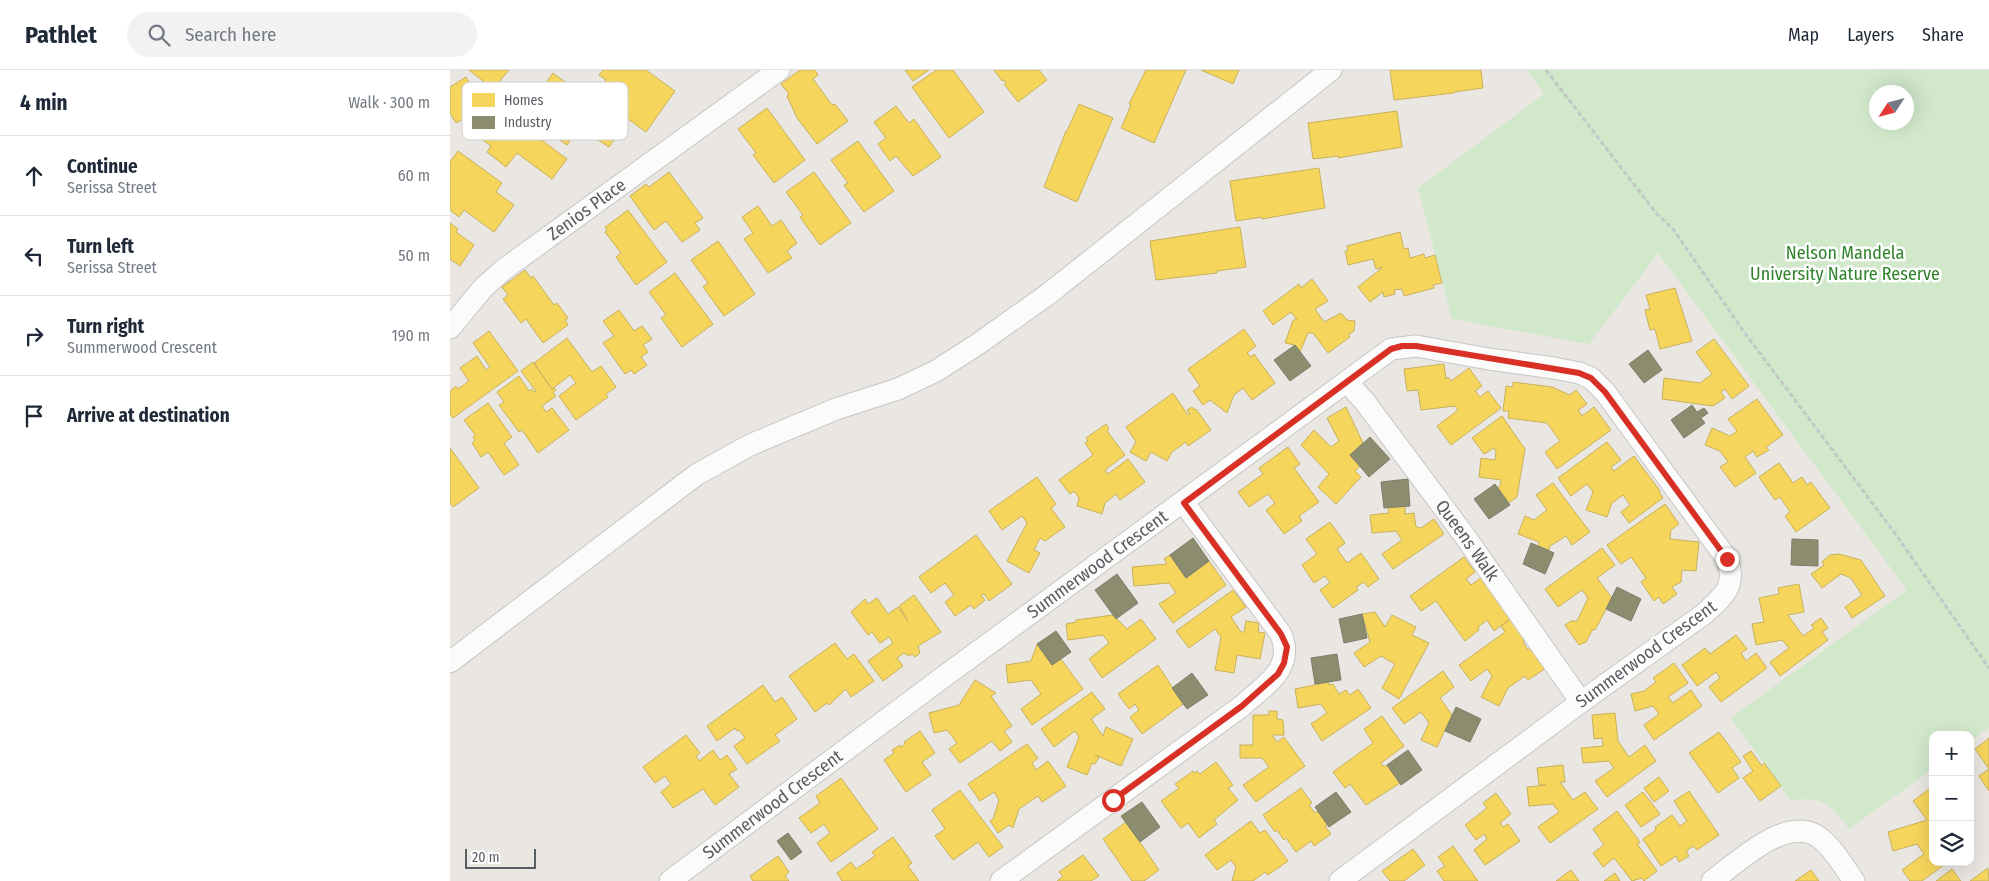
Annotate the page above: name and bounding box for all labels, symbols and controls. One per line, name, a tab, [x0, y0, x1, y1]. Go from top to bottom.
search box	[127, 12, 477, 57]
text: Pathlet	[25, 21, 97, 49]
icon: search	[145, 21, 173, 49]
text: Search here	[185, 23, 276, 46]
text: Map	[1788, 24, 1819, 46]
text: Layers	[1847, 24, 1894, 46]
text: Share	[1922, 24, 1964, 46]
legend	[462, 82, 628, 140]
north arrow	[1869, 85, 1914, 130]
text: 4 min	[20, 90, 68, 116]
text: Homes	[504, 92, 544, 109]
text: Walk · 300 m	[348, 93, 430, 112]
text: Industry	[504, 114, 552, 131]
text: Continue	[67, 155, 138, 178]
icon: ahead	[20, 162, 48, 190]
text: 60 m	[398, 166, 430, 185]
street label: Zenios Place	[543, 174, 630, 245]
text: Serissa Street	[67, 178, 157, 197]
text: Turn left	[67, 235, 134, 258]
icon: left	[20, 242, 48, 270]
park label: Nelson Mandela University Nature Reserve	[1750, 242, 1940, 285]
text: 50 m	[398, 246, 430, 265]
text: Serissa Street	[67, 258, 157, 277]
text: Turn right	[67, 315, 144, 338]
icon: right	[20, 322, 48, 350]
text: 190 m	[392, 326, 430, 345]
text: Summerwood Crescent	[67, 338, 217, 357]
icon: arrive	[20, 402, 48, 430]
text: Arrive at destination	[67, 404, 230, 427]
street label: Queens Walk	[1431, 495, 1504, 586]
street label: Summerwood Crescent	[1023, 505, 1172, 623]
route end	[1716, 548, 1739, 571]
street label: Summerwood Crescent	[1571, 595, 1721, 712]
map controls	[1929, 731, 1974, 866]
button: +	[1929, 731, 1974, 776]
street label: Summerwood Crescent	[698, 745, 847, 864]
button: −	[1929, 776, 1974, 821]
route start	[1102, 789, 1125, 812]
button: layers	[1929, 821, 1974, 866]
scale bar	[465, 846, 536, 869]
text: 20 m	[472, 849, 500, 866]

